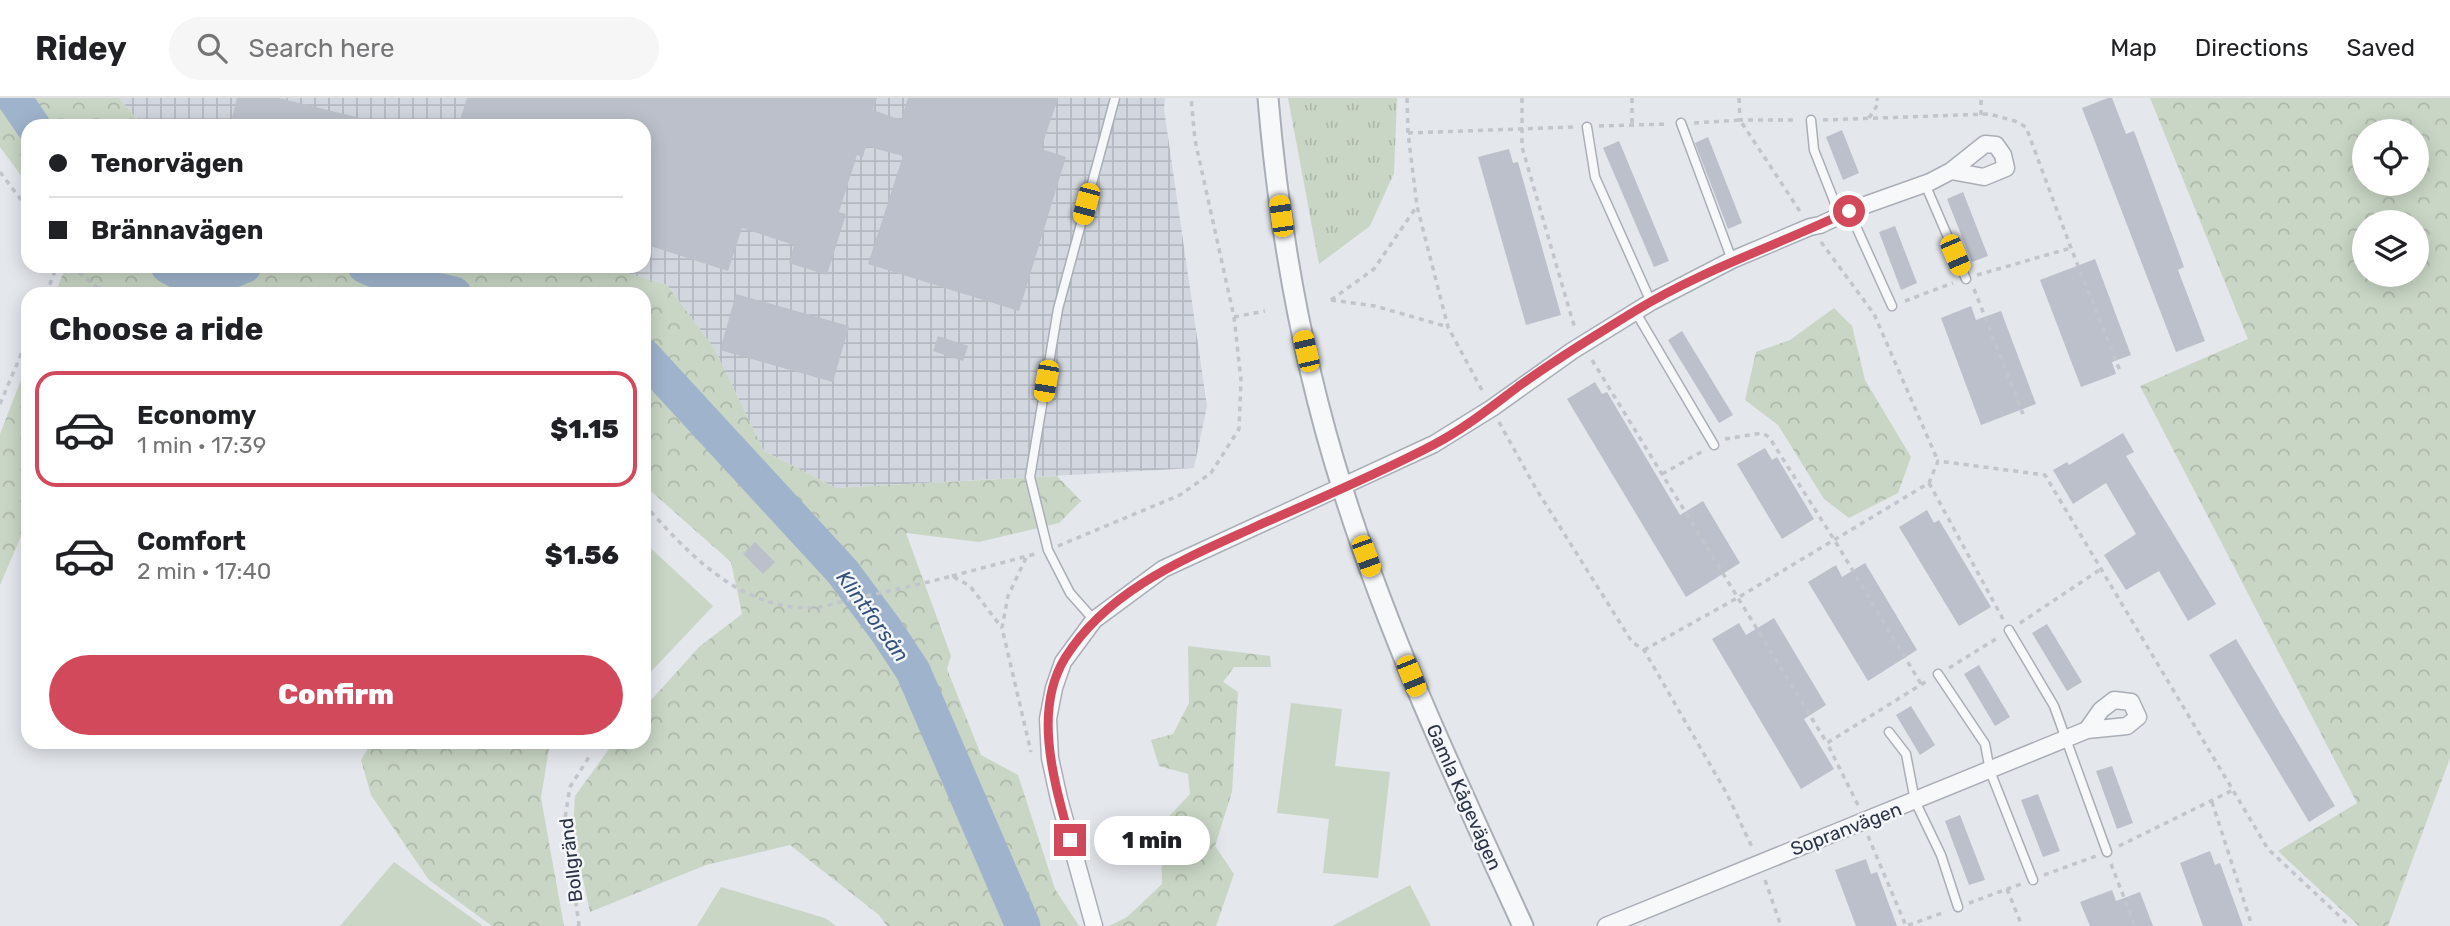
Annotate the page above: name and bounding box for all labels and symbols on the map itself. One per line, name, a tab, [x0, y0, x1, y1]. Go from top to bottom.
car	[1071, 181, 1102, 227]
car	[1268, 194, 1295, 238]
route start	[1833, 195, 1865, 227]
car	[1938, 232, 1973, 278]
car	[1292, 328, 1321, 374]
car	[1033, 358, 1060, 404]
car	[1349, 533, 1384, 579]
water label: Klintforsån	[831, 565, 915, 667]
car	[1394, 653, 1429, 699]
street label: Gamla Kågevägen	[1421, 720, 1507, 874]
street label: Sopranvägen	[1787, 797, 1905, 861]
callout: 1 min	[1094, 816, 1210, 864]
street label: Bollgränd	[554, 817, 588, 903]
route end	[1054, 824, 1086, 856]

